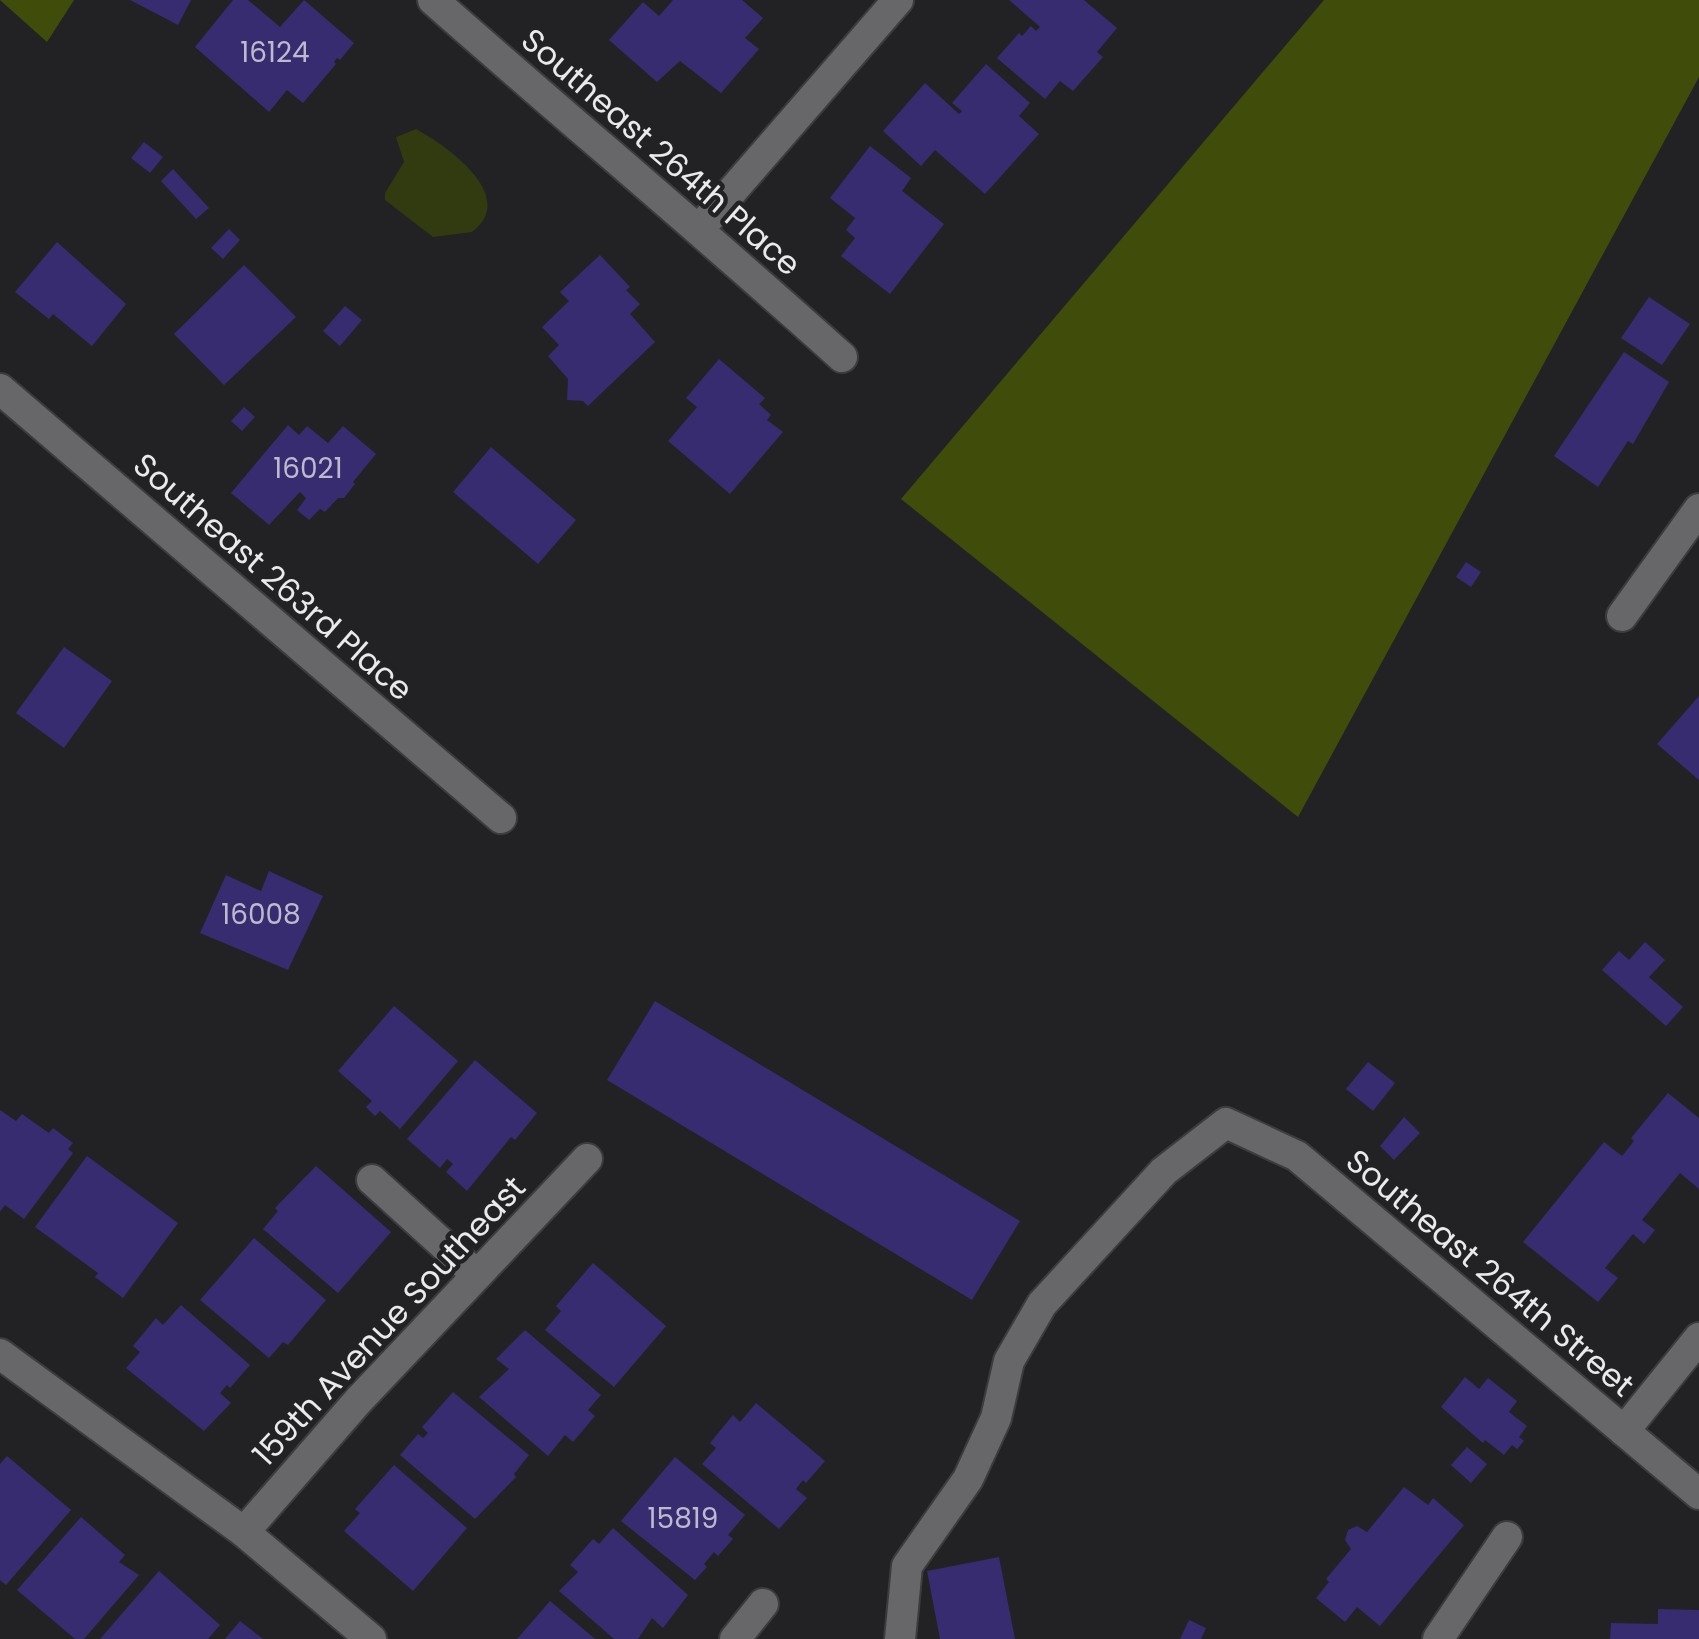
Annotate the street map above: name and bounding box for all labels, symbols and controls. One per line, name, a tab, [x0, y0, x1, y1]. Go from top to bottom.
street label: Southeast 264th Place	[512, 18, 811, 286]
house number: 16124	[240, 33, 310, 72]
street label: Southeast 263rd Place	[124, 442, 423, 711]
house number: 16021	[273, 449, 343, 488]
house number: 16008	[221, 895, 301, 934]
street label: Southeast 264th Street	[1337, 1139, 1644, 1407]
street label: 159th Avenue Southeast	[242, 1166, 535, 1476]
house number: 15819	[648, 1499, 718, 1538]

